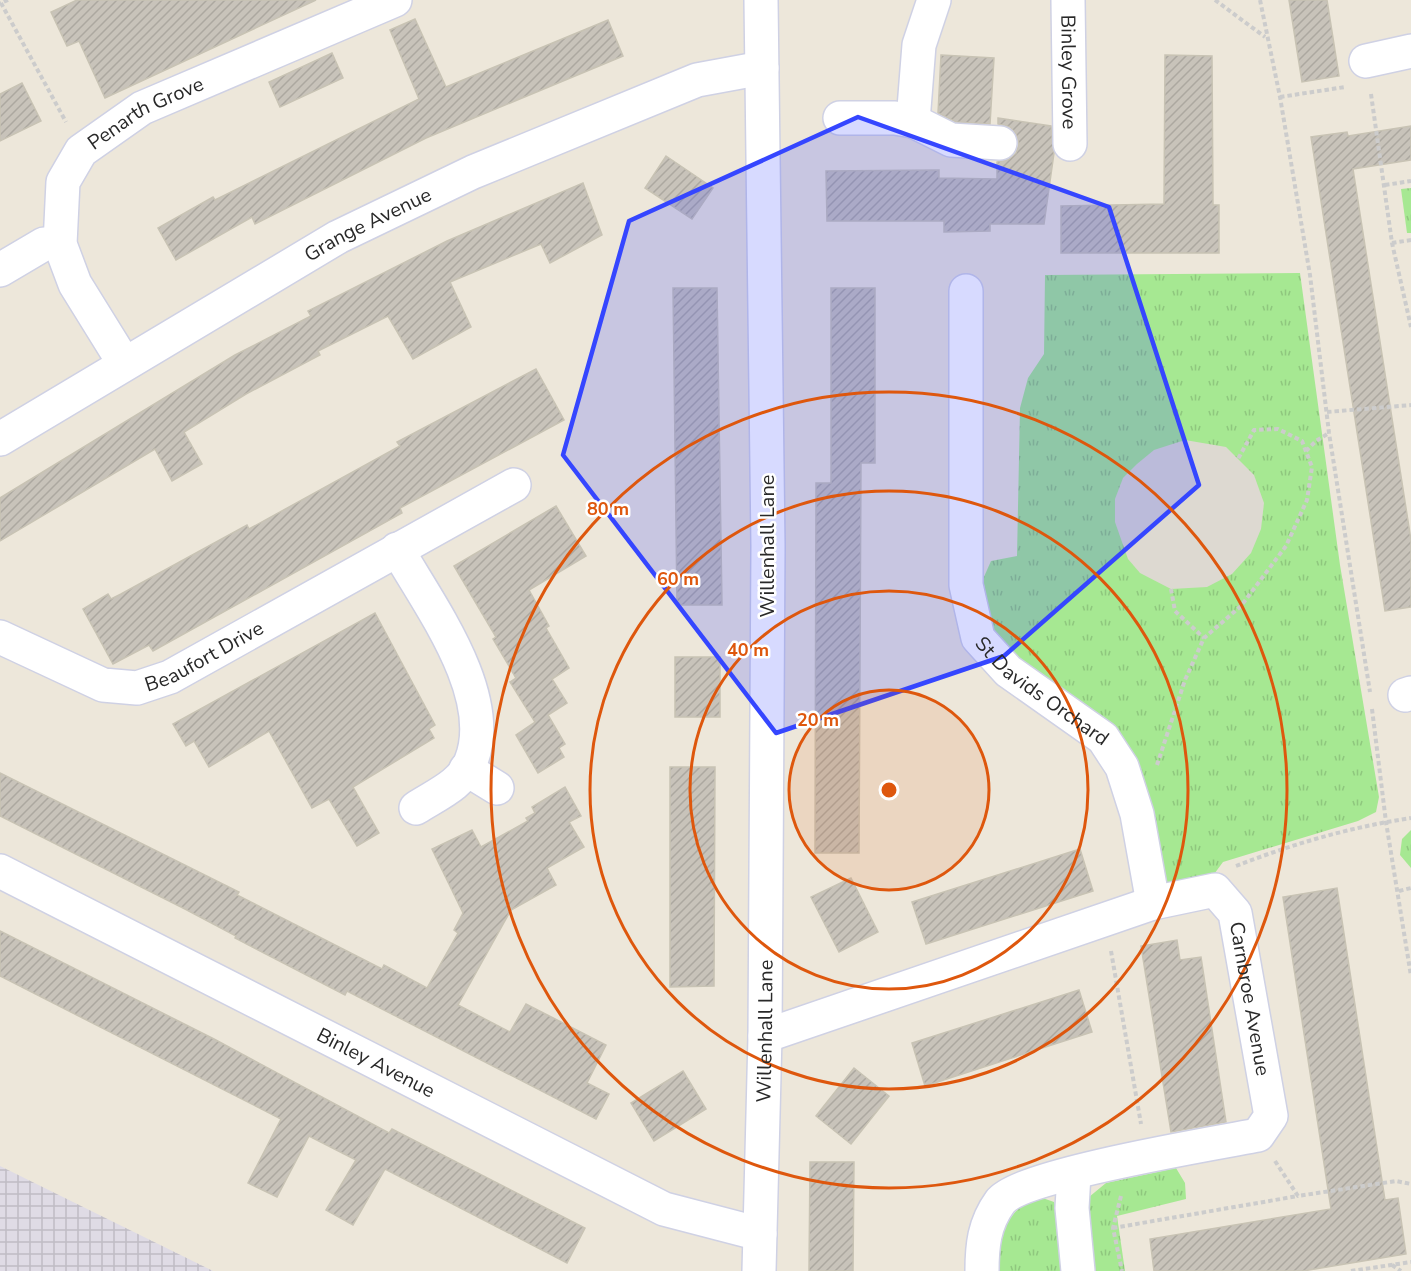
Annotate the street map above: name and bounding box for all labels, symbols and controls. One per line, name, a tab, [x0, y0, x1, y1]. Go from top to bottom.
street label: Binley Grove	[1055, 14, 1083, 130]
street label: Penarth Grove	[82, 70, 208, 156]
street label: Grange Avenue	[299, 181, 436, 268]
street label: Willenhall Lane	[754, 475, 781, 617]
text: 80 m	[587, 497, 629, 521]
text: 60 m	[657, 567, 699, 591]
street label: Beaufort Drive	[141, 614, 268, 698]
street label: St Davids Orchard	[969, 630, 1115, 752]
text: 40 m	[727, 638, 769, 662]
text: 20 m	[797, 708, 839, 732]
centre of rings	[879, 780, 899, 800]
street label: Carnbroe Avenue	[1223, 919, 1277, 1078]
street label: Willenhall Lane	[750, 960, 779, 1103]
street label: Binley Avenue	[312, 1021, 440, 1104]

